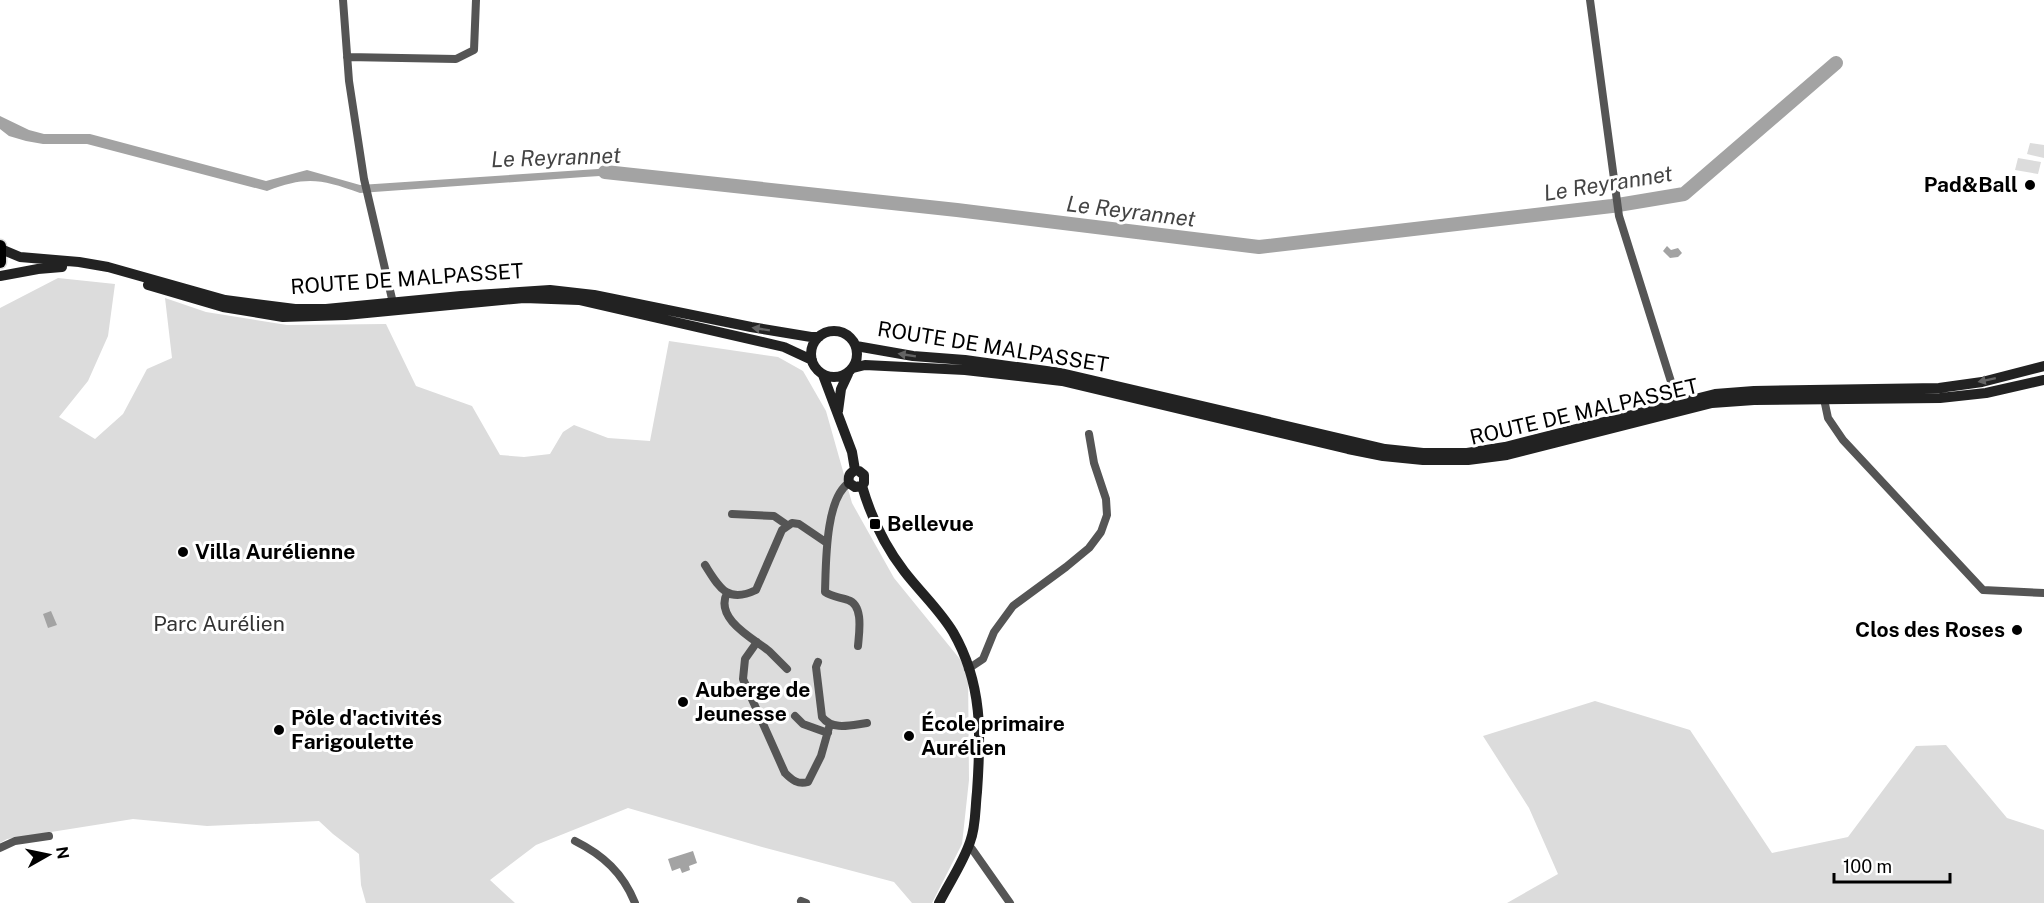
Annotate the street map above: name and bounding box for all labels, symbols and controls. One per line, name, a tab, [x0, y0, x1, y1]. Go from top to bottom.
water label: Le Reyrannet	[491, 142, 622, 172]
water label: Le Reyrannet	[1542, 160, 1675, 206]
place label: Pad&Ball	[1924, 172, 2018, 197]
marker: Pad&Ball	[2023, 178, 2037, 192]
water label: Le Reyrannet	[1065, 190, 1198, 232]
street label: ROUTE DE MALPASSET	[290, 258, 524, 299]
street label: ROUTE DE MALPASSET	[876, 316, 1110, 377]
one-way arrow	[752, 324, 771, 333]
one-way arrow	[898, 350, 917, 359]
street label: ROUTE DE MALPASSET	[1467, 373, 1700, 450]
one-way arrow	[1977, 376, 1996, 385]
place label: Bellevue	[887, 511, 974, 536]
marker: Bellevue	[868, 517, 882, 531]
place label: Villa Aurélienne	[195, 539, 355, 564]
marker: Villa Aurélienne	[176, 545, 190, 559]
park label: Parc Aurélien	[153, 611, 285, 636]
place label: Clos des Roses	[1855, 617, 2005, 642]
marker: Clos des Roses	[2010, 623, 2024, 637]
place label: Auberge de Jeunesse	[695, 677, 810, 726]
marker: Auberge de Jeunesse	[676, 695, 690, 709]
place label: Pôle d'activités Farigoulette	[291, 705, 442, 754]
place label: École primaire Aurélien	[921, 711, 1065, 760]
marker: Pôle d'activités Farigoulette	[272, 723, 286, 737]
marker: École primaire Aurélien	[902, 729, 916, 743]
north arrow	[18, 825, 78, 885]
text: N	[52, 845, 73, 860]
scale bar	[1834, 846, 1950, 884]
text: 100 m	[1843, 856, 1892, 877]

